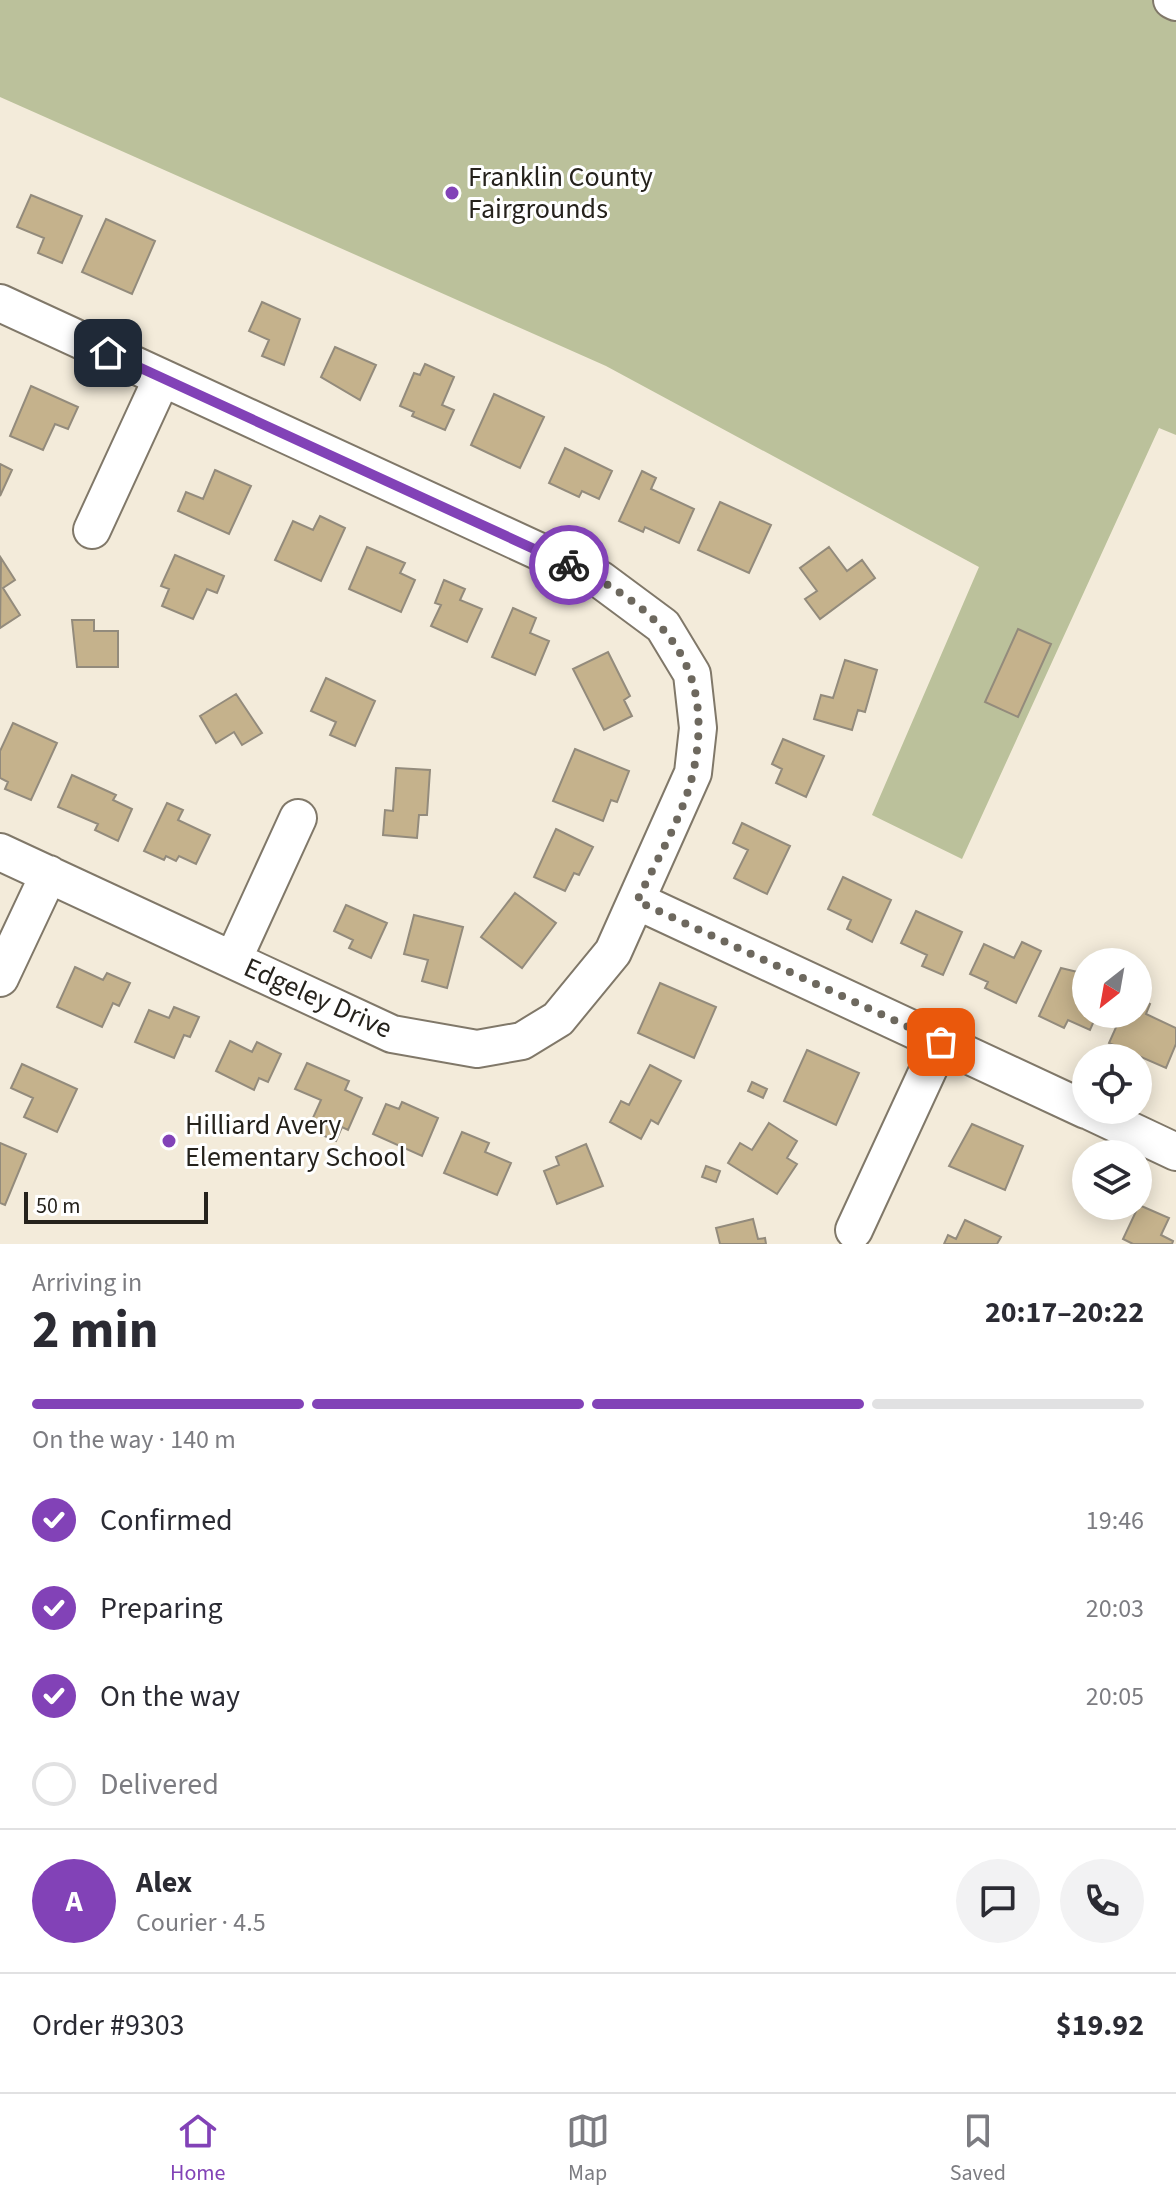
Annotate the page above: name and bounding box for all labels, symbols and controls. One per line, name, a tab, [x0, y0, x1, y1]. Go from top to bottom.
place label: Franklin County Fairgrounds	[468, 157, 653, 229]
marker: Franklin County Fairgrounds	[443, 184, 461, 202]
pin	[74, 319, 142, 387]
icon: home	[86, 331, 130, 375]
courier	[529, 525, 609, 605]
icon: bike	[547, 543, 591, 587]
street label: Edgeley Drive	[238, 948, 398, 1048]
north arrow	[1072, 948, 1152, 1028]
map controls	[1072, 948, 1152, 1220]
pin	[907, 1008, 975, 1076]
icon: bag	[919, 1020, 963, 1064]
button: locate	[1072, 1044, 1152, 1124]
place label: Hilliard Avery Elementary School	[185, 1105, 406, 1177]
marker: Hilliard Avery Elementary School	[160, 1132, 178, 1150]
button: layers	[1072, 1140, 1152, 1220]
scale bar	[24, 1188, 208, 1224]
text: 50 m	[36, 1190, 81, 1222]
text: Arriving in	[32, 1264, 142, 1301]
text: 20:17–20:22	[985, 1291, 1144, 1334]
text: 2 min	[32, 1294, 159, 1368]
text: On the way · 140 m	[32, 1421, 236, 1458]
icon: check	[32, 1498, 76, 1542]
text: Confirmed	[100, 1499, 233, 1542]
text: 19:46	[1086, 1502, 1144, 1539]
icon: check	[32, 1586, 76, 1630]
text: Preparing	[100, 1587, 223, 1630]
text: 20:03	[1086, 1590, 1144, 1627]
icon: check	[32, 1674, 76, 1718]
text: On the way	[100, 1675, 240, 1718]
text: 20:05	[1086, 1678, 1144, 1715]
text: Delivered	[100, 1763, 219, 1806]
button: chat	[956, 1859, 1040, 1943]
button: phone	[1060, 1859, 1144, 1943]
text: Alex	[136, 1861, 192, 1904]
text: A	[65, 1880, 83, 1923]
text: Courier · 4.5	[136, 1904, 266, 1941]
text: Order #9303	[32, 2004, 185, 2047]
text: $19.92	[1056, 2004, 1144, 2047]
tab: Home	[170, 2109, 225, 2189]
tab: Map	[566, 2109, 610, 2189]
tab: Saved	[950, 2109, 1006, 2189]

